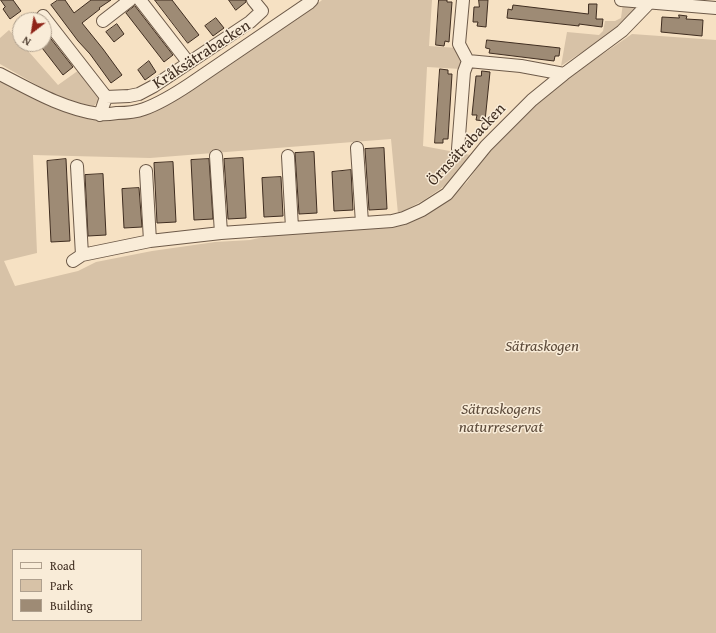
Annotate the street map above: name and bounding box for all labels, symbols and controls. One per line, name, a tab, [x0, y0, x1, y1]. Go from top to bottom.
north arrow	[12, 12, 52, 52]
street label: Kråksätrabacken	[150, 16, 254, 94]
text: N	[19, 33, 34, 50]
street label: Örnsätrabacken	[424, 100, 510, 190]
park label: Sätraskogen	[505, 337, 579, 357]
park label: Sätraskogens naturreservat	[459, 400, 543, 438]
legend	[12, 549, 142, 621]
text: Road	[50, 557, 75, 574]
text: Park	[50, 577, 73, 594]
text: Building	[50, 597, 93, 614]

